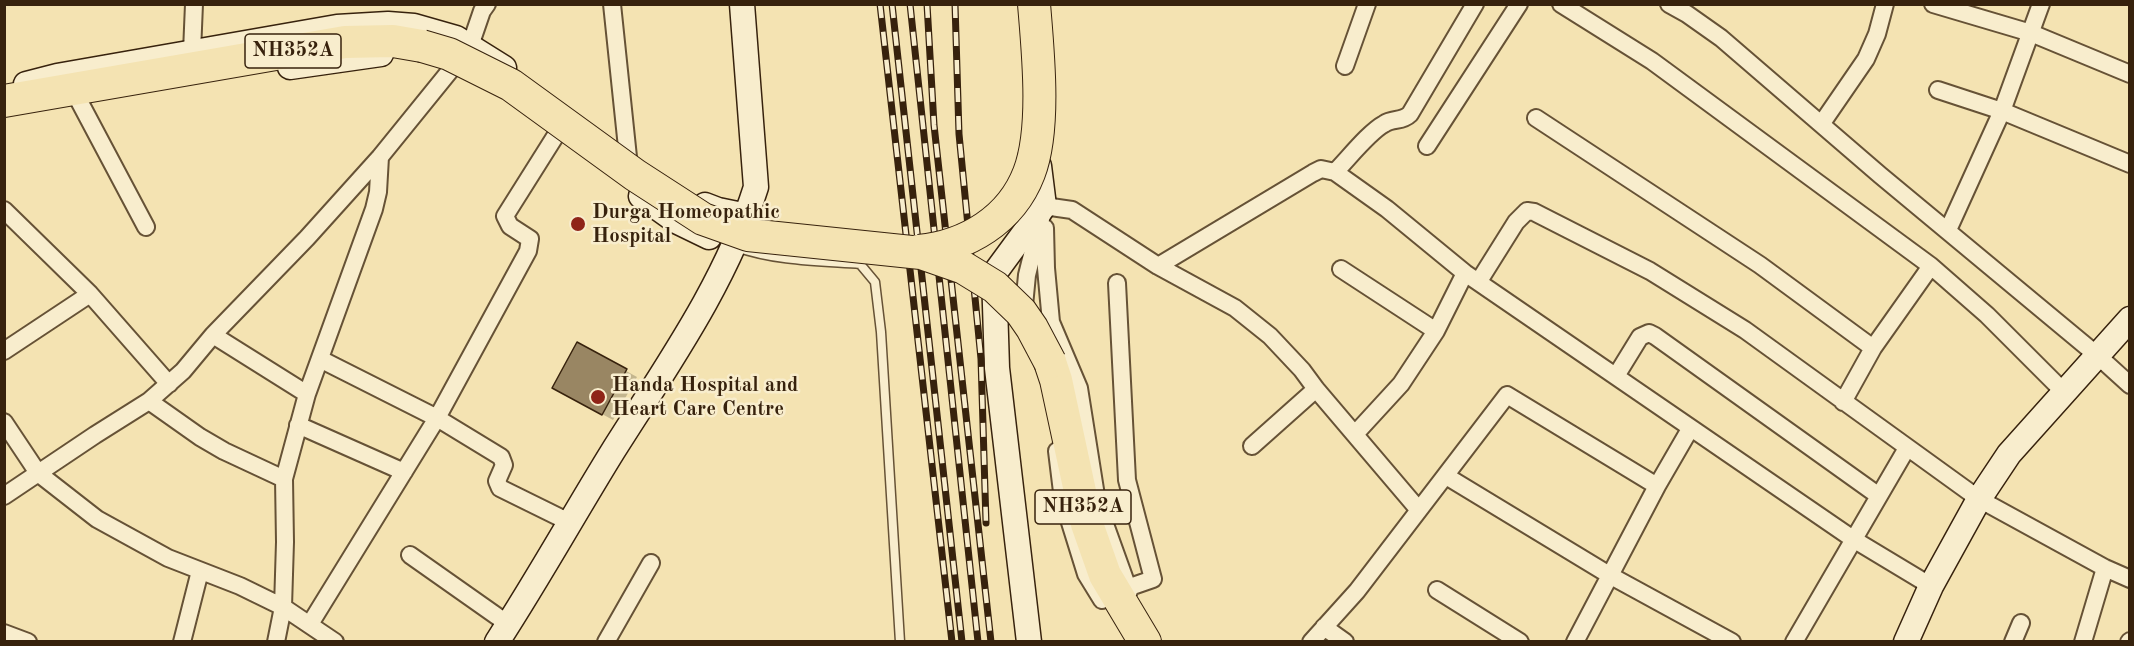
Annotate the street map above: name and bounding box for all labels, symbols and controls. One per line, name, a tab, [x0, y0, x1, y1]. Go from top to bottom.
road number: NH352A	[245, 34, 341, 68]
place label: Durga Homeopathic Hospital	[592, 199, 780, 249]
marker: Durga Homeopathic Hospital	[569, 215, 587, 233]
place label: Handa Hospital and Heart Care Centre	[612, 372, 798, 422]
marker: Handa Hospital and Heart Care Centre	[589, 388, 607, 406]
road number: NH352A	[1035, 490, 1131, 524]

